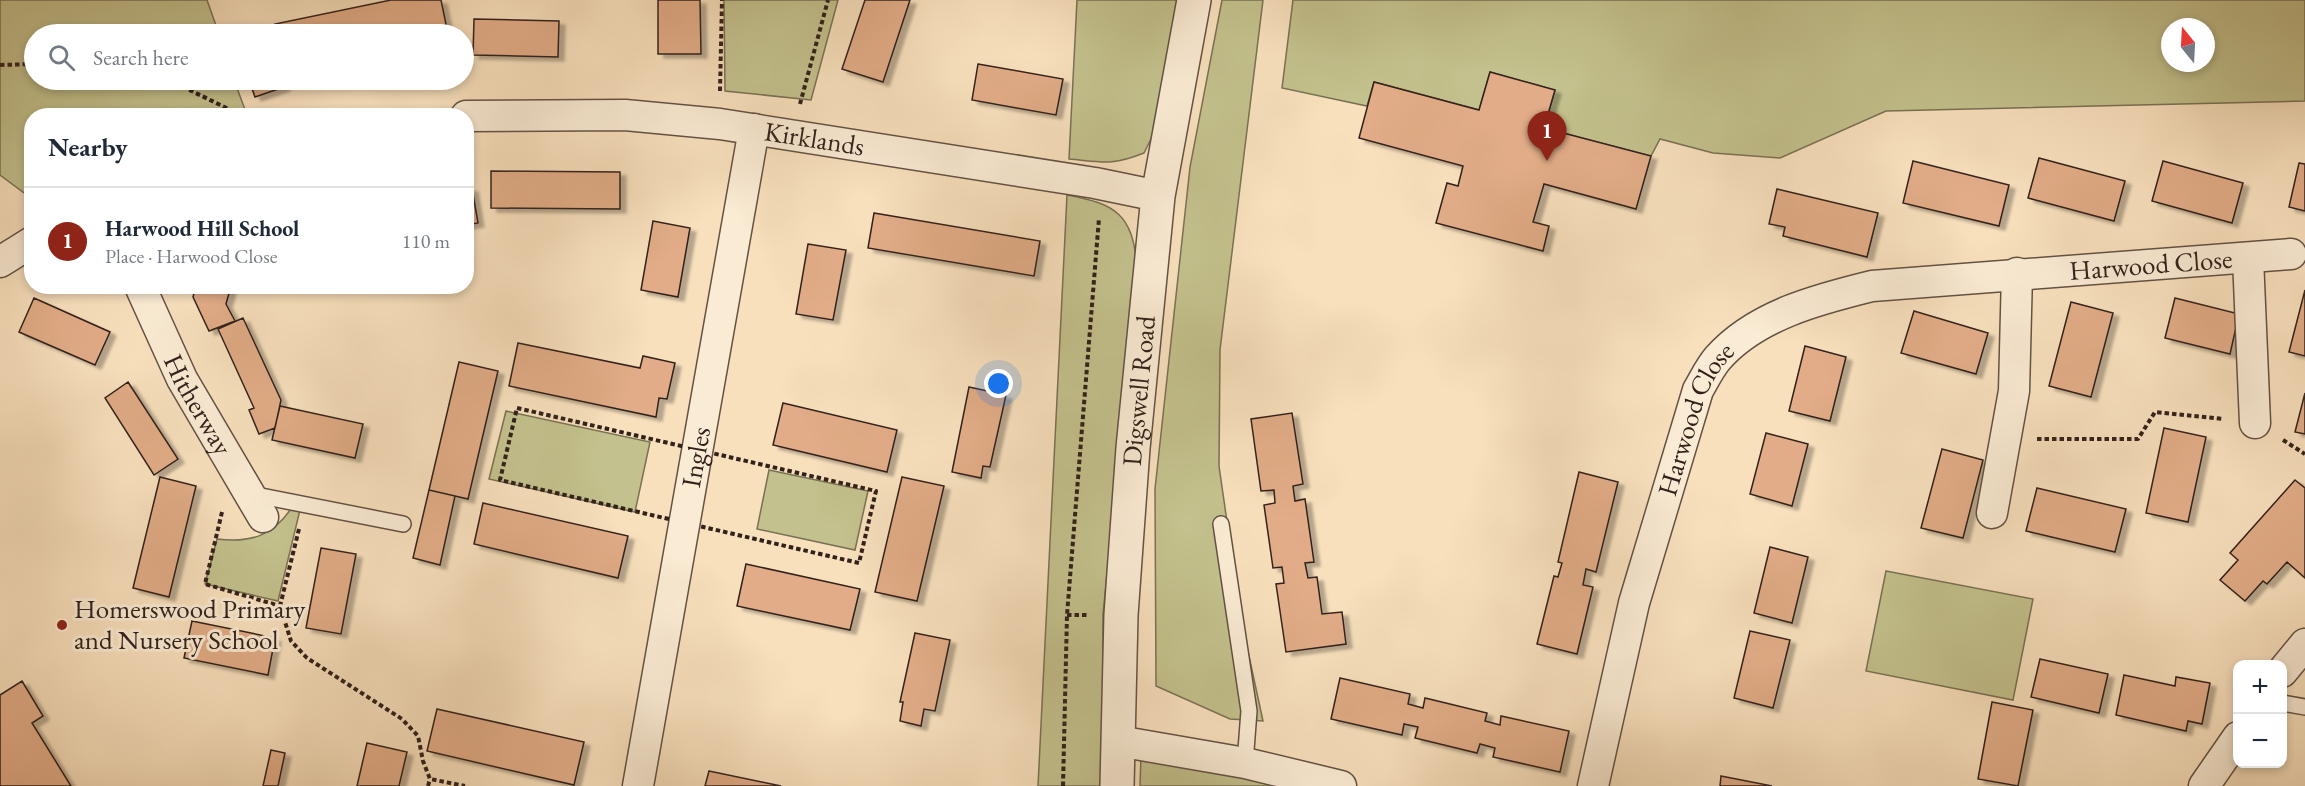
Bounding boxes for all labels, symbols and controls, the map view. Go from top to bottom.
north arrow [2161,18,2215,72]
search box [24,24,474,90]
icon: search [45,41,78,74]
text: Search here [93,43,188,72]
pin: 1 [1528,112,1566,161]
street label: Kirklands [762,113,867,163]
text: Nearby [48,130,128,164]
text: Harwood Hill School [105,214,299,243]
text: 1 [62,228,73,254]
text: 110 m [402,228,450,254]
street label: Harwood Close [2068,241,2234,288]
text: Place · Harwood Close [105,243,278,269]
street label: Digswell Road [1114,314,1163,467]
street label: Harwood Close [1649,334,1741,500]
street label: Hitherway [156,348,241,461]
your location [984,369,1013,398]
street label: Ingles [673,424,718,490]
place label: Homerswood Primary and Nursery School [74,591,305,657]
marker: Homerswood Primary and Nursery School [55,618,69,632]
map controls [2233,660,2287,768]
button: + [2233,660,2287,714]
button: − [2233,714,2287,768]

